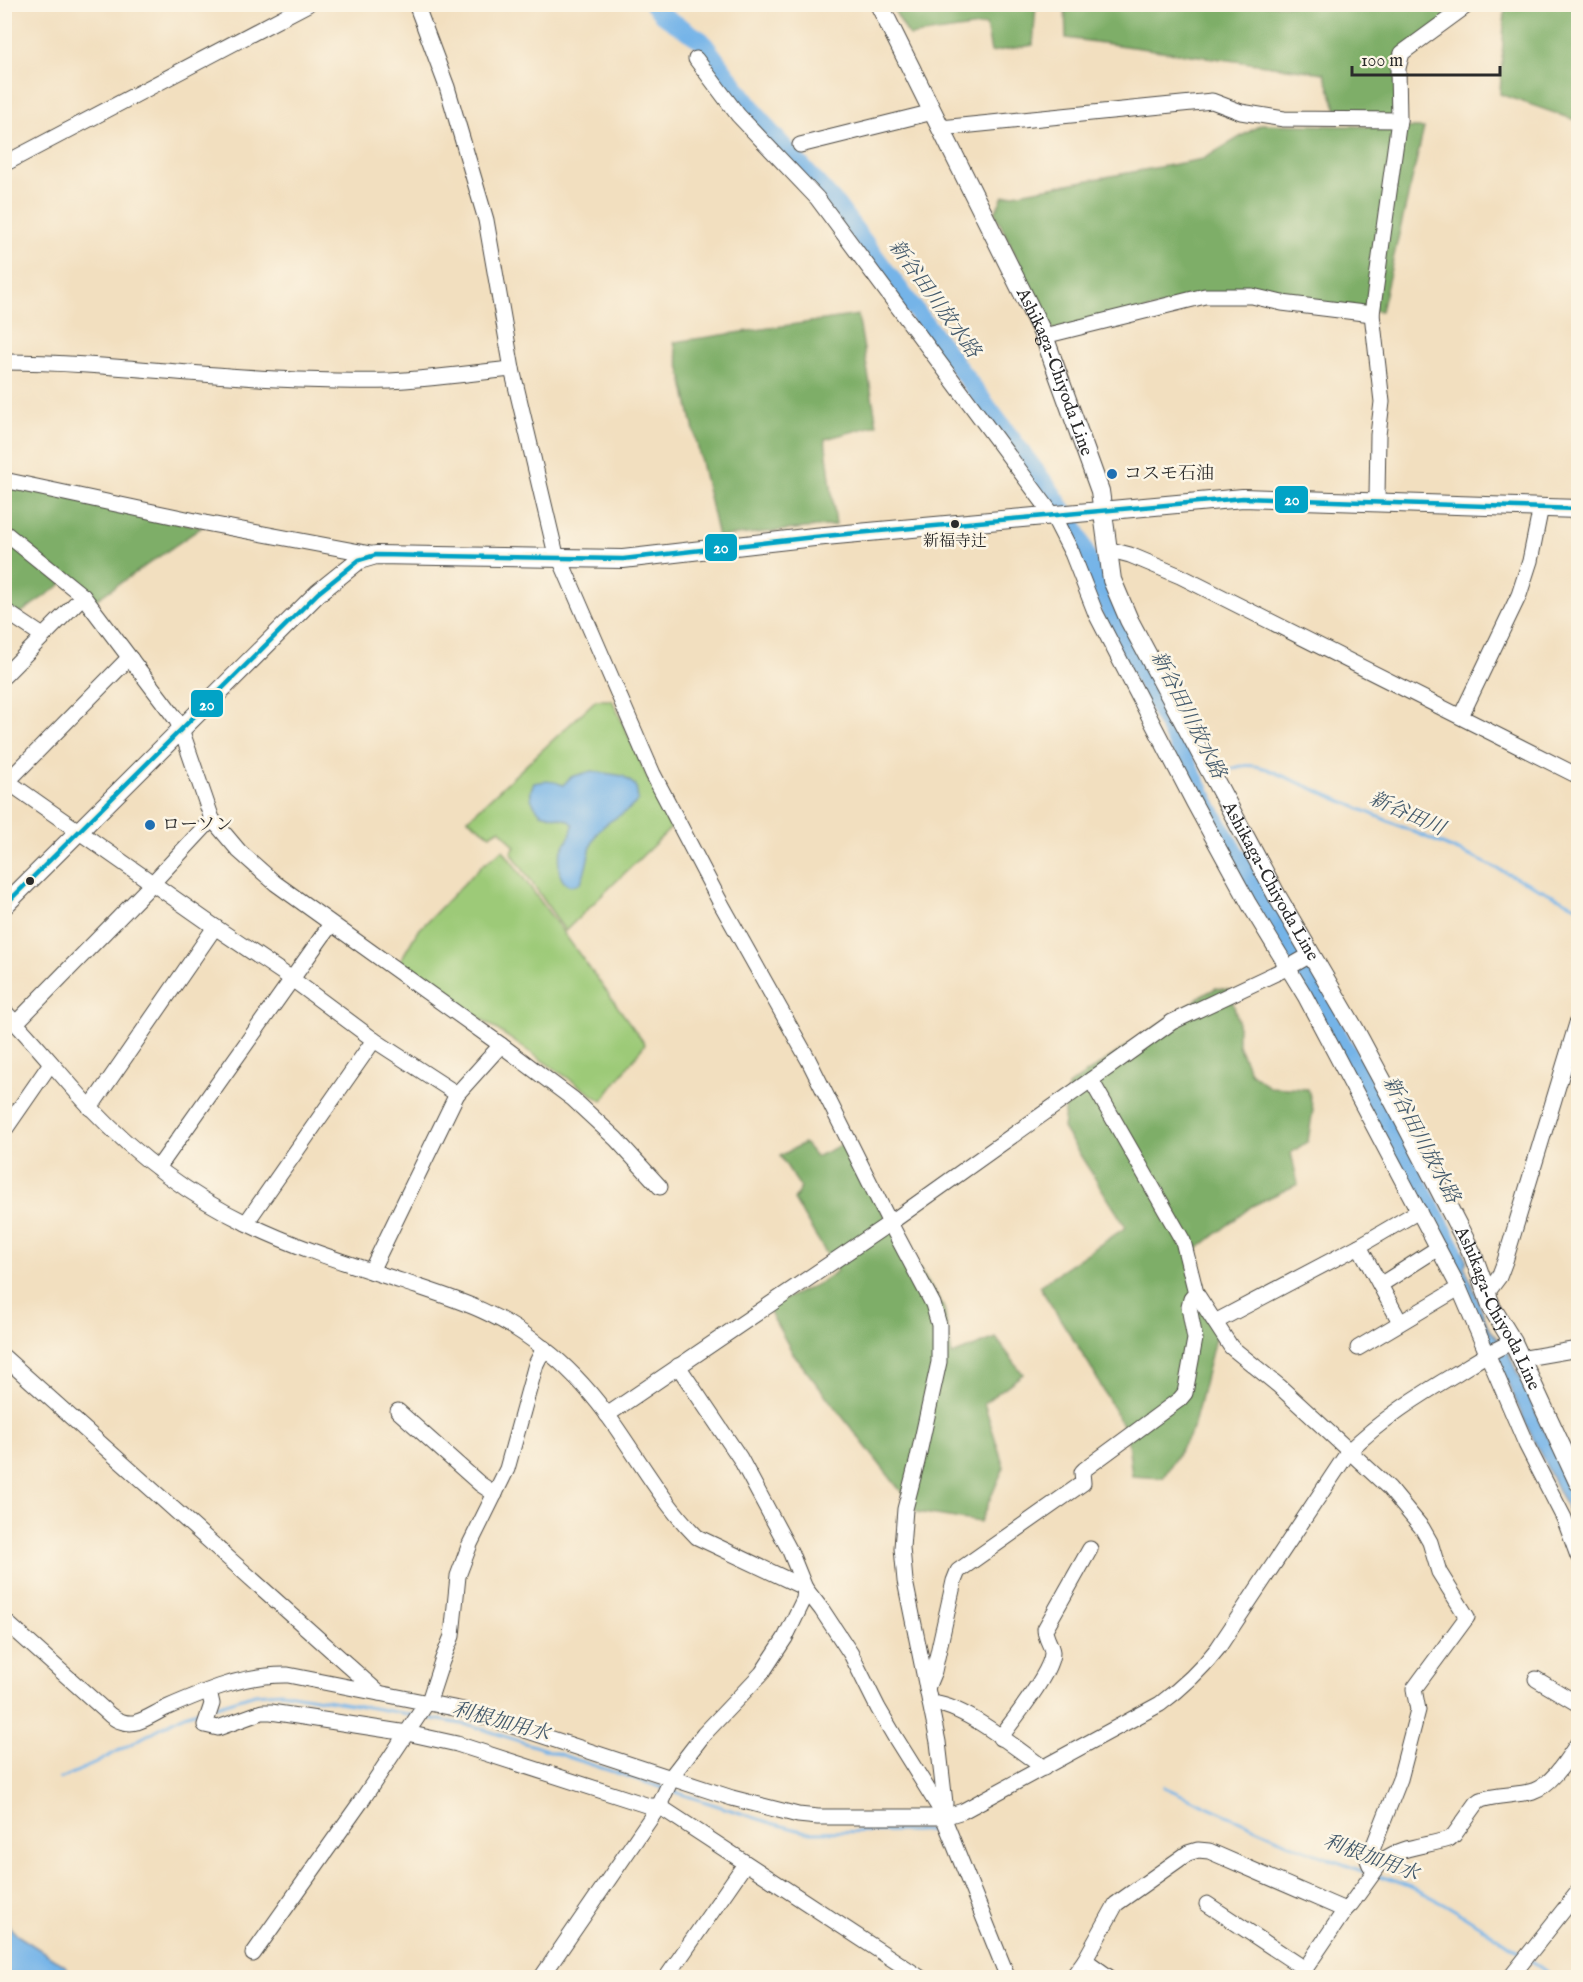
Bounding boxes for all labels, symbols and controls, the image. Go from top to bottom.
scale bar [1352,39,1500,77]
text: 100 m [1361,50,1403,73]
water label: 新谷田川放水路 [883,235,986,365]
street label: Ashikaga-Chiyoda Line [1010,283,1098,459]
place label: コスモ石油 [1124,463,1214,486]
marker: コスモ石油 [1105,467,1119,481]
line badge: 20 [1274,485,1309,514]
text: 20 [1284,491,1300,511]
marker: 新福寺辻 [949,518,961,530]
place label: 新福寺辻 [923,532,987,552]
line badge: 20 [704,533,738,562]
text: 20 [713,539,729,559]
water label: 新谷田川放水路 [1145,647,1232,785]
line badge: 20 [190,689,224,718]
text: 20 [199,696,215,716]
water label: 新谷田川 [1365,786,1450,843]
street label: Ashikaga-Chiyoda Line [1217,797,1324,965]
place label: ローソン [162,814,233,837]
marker: ローソン [143,818,157,832]
unlabelled marker [24,875,36,887]
water label: 新谷田川放水路 [1377,1072,1466,1209]
street label: Ashikaga-Chiyoda Line [1448,1222,1545,1394]
water label: 利根加用水 [449,1697,554,1748]
water label: 利根加用水 [1320,1829,1424,1888]

